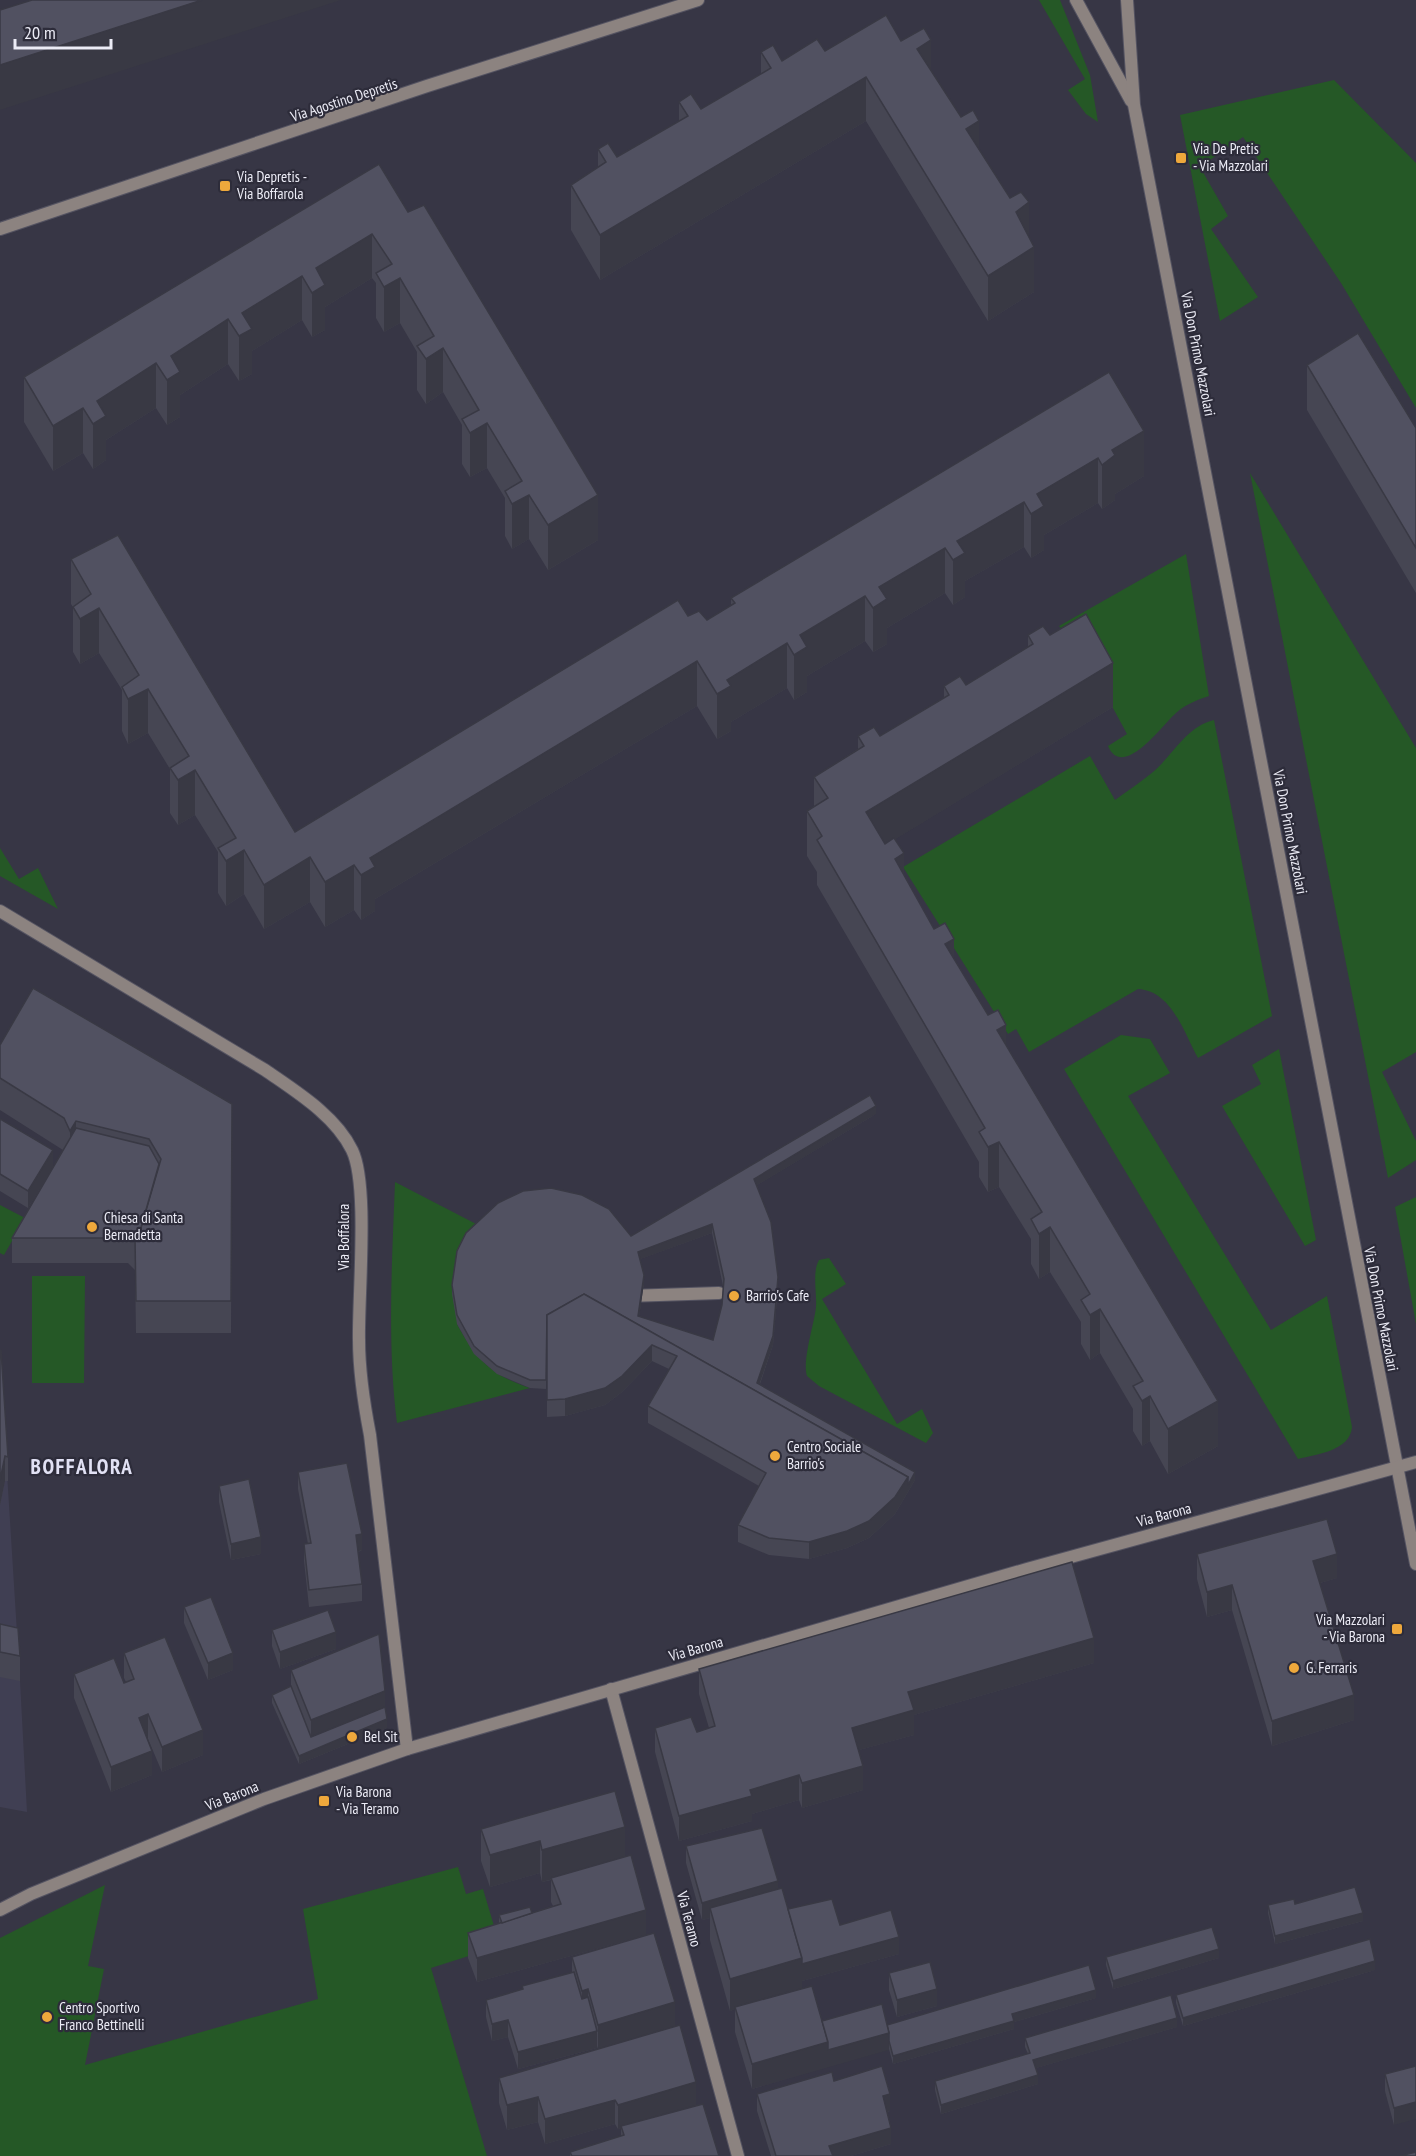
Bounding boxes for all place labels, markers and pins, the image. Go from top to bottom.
place label: Via De Pretis - Via Mazzolari [1192,139,1268,175]
marker: Via De Pretis - Via Mazzolari [1174,151,1188,165]
place label: Via Depretis - Via Boffarola [236,167,307,203]
marker: Via Depretis - Via Boffarola [218,179,232,193]
place label: Chiesa di Santa Bernadetta [104,1208,183,1244]
marker: Chiesa di Santa Bernadetta [85,1220,99,1234]
place label: Barrio's Cafe [746,1286,809,1305]
marker: Barrio's Cafe [727,1289,741,1303]
place label: Centro Sociale Barrio's [787,1437,861,1473]
marker: Centro Sociale Barrio's [768,1449,782,1463]
place label: Via Mazzolari - Via Barona [1315,1610,1385,1646]
marker: Via Mazzolari - Via Barona [1390,1622,1404,1636]
place label: G. Ferraris [1306,1658,1357,1677]
marker: G. Ferraris [1287,1661,1301,1675]
place label: Bel Sit [364,1727,398,1746]
marker: Bel Sit [345,1730,359,1744]
place label: Via Barona - Via Teramo [335,1782,399,1818]
marker: Via Barona - Via Teramo [317,1794,331,1808]
place label: Centro Sportivo Franco Bettinelli [59,1998,144,2034]
marker: Centro Sportivo Franco Bettinelli [40,2010,54,2024]

